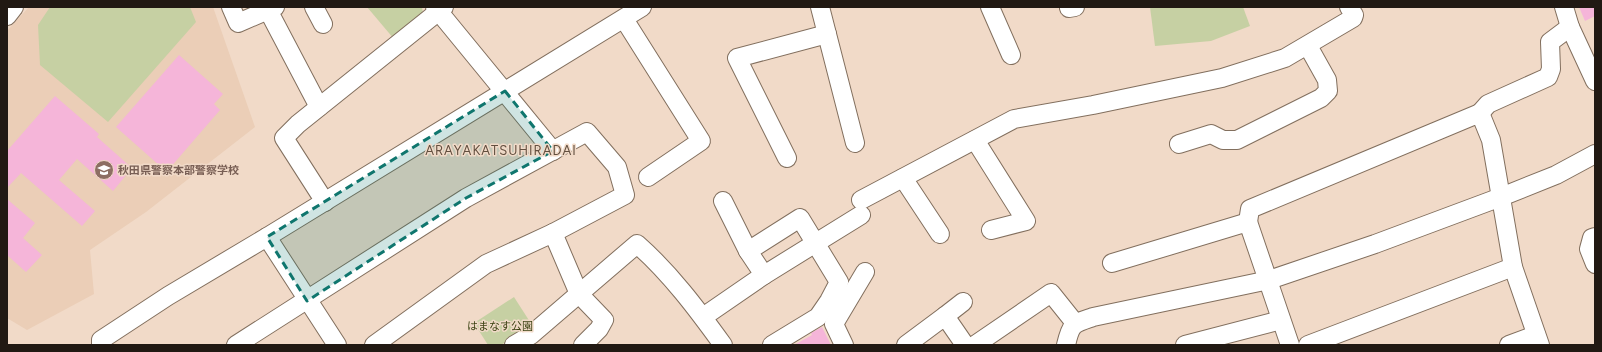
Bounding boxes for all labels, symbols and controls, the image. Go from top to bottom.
district label: ARAYAKATSUHIRADAI [425,143,577,158]
school or university icon: 秋田県警察本部警察学校 [93,159,115,181]
place label: 秋田県警察本部警察学校 [118,164,239,177]
park label: はまなす公園 [467,320,533,333]

